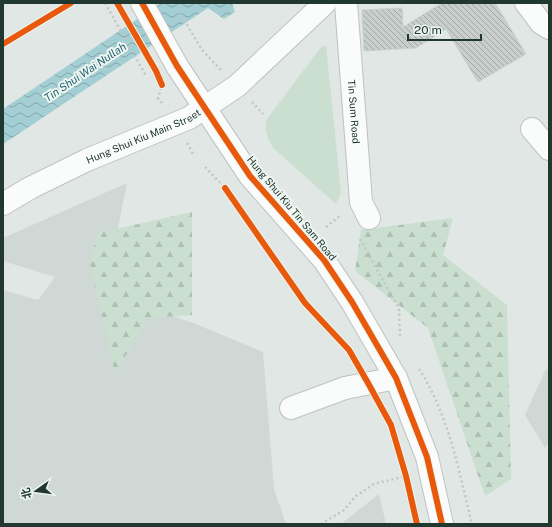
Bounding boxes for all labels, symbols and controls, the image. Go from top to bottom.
scale bar [408,16,481,42]
text: 20 m [414,23,442,37]
water label: Tin Shui Wai Nullah [42,40,128,104]
street label: Tin Sum Road [346,79,363,144]
street label: Hung Shui Kiu Main Street [84,106,203,166]
street label: Hung Shui Kiu Tin Sam Road [245,153,339,263]
north arrow [16,471,56,511]
text: 北 [19,487,33,500]

